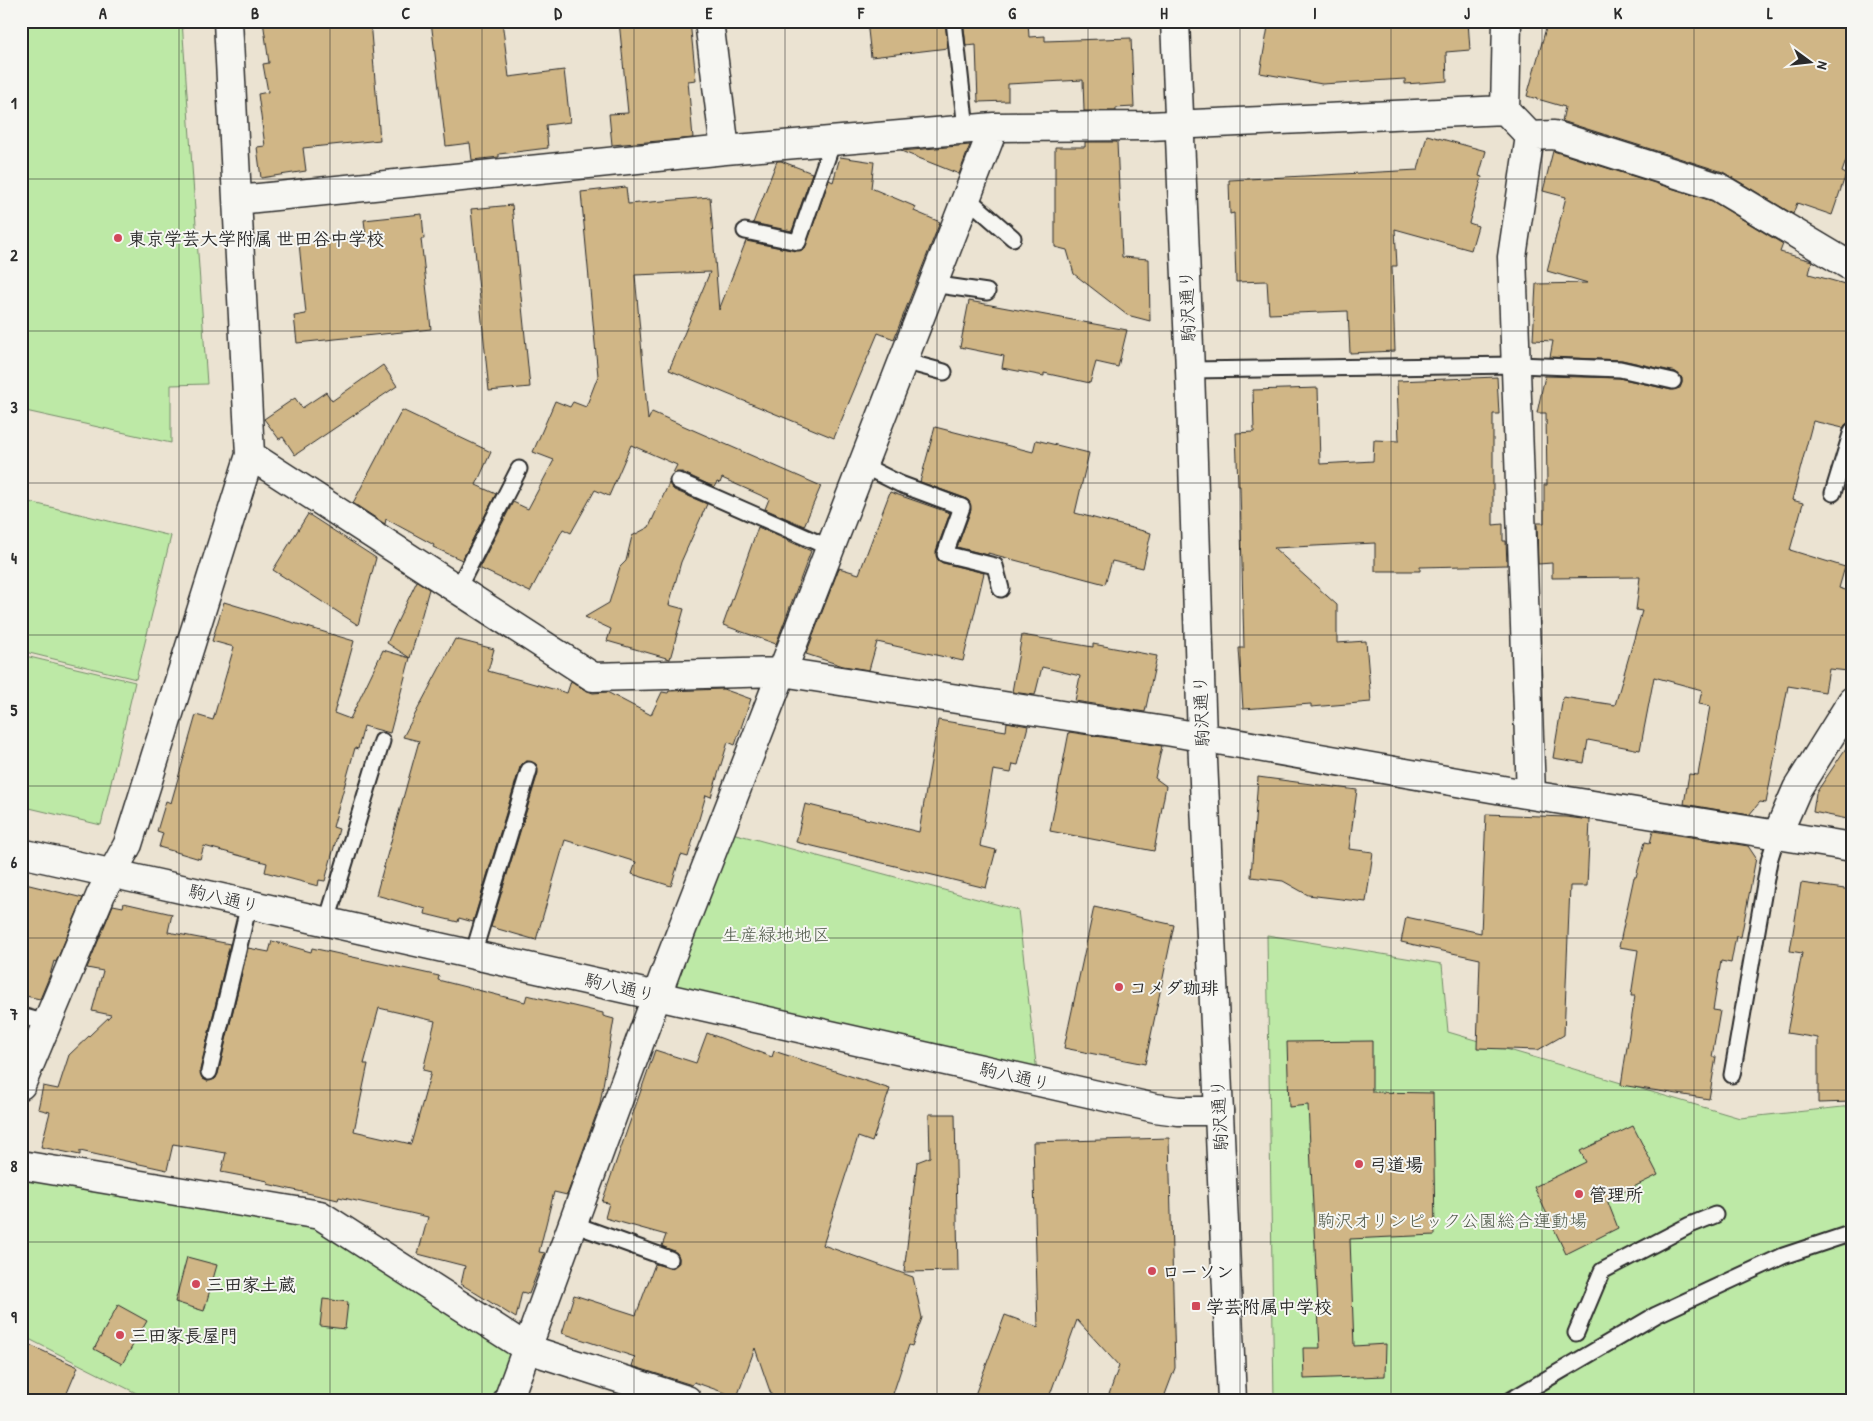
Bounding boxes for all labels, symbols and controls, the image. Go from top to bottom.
text: A [99,2,107,24]
text: B [251,2,259,24]
text: C [402,2,411,24]
text: D [554,2,562,24]
text: E [705,2,713,24]
text: F [857,2,865,24]
text: G [1008,2,1016,24]
text: H [1160,2,1168,24]
text: I [1313,2,1317,24]
text: J [1464,2,1470,24]
text: K [1614,2,1623,24]
text: L [1767,2,1773,24]
north arrow [1786,38,1836,88]
text: N [1813,59,1833,72]
text: 1 [11,92,17,114]
place label: 東京学芸大学附属 世田谷中学校 [128,226,384,251]
marker: 東京学芸大学附属 世田谷中学校 [112,232,124,244]
text: 2 [10,244,18,266]
street label: 駒沢通り [1173,270,1201,342]
text: 3 [10,396,18,418]
text: 4 [11,547,17,569]
street label: 駒沢通り [1187,675,1215,747]
text: 5 [11,699,18,721]
text: 6 [11,851,18,873]
street label: 駒八通り [186,878,262,918]
park label: 生産緑地地区 [722,922,830,947]
street label: 駒八通り [582,967,658,1007]
place label: コメダ珈琲 [1129,975,1219,1000]
marker: コメダ珈琲 [1113,981,1125,993]
text: 7 [9,1003,18,1025]
street label: 駒八通り [977,1056,1053,1096]
street label: 駒沢通り [1205,1078,1233,1152]
place label: 弓道場 [1369,1152,1423,1177]
text: 8 [11,1155,18,1177]
marker: 弓道場 [1353,1158,1365,1170]
place label: 管理所 [1589,1182,1643,1207]
marker: 管理所 [1573,1188,1585,1200]
park label: 駒沢オリンピック公園総合運動場 [1317,1208,1587,1233]
place label: ローソン [1162,1259,1234,1284]
marker: ローソン [1146,1265,1158,1277]
place label: 三田家土蔵 [206,1272,296,1297]
marker: 三田家土蔵 [190,1278,202,1290]
place label: 学芸附属中学校 [1206,1294,1332,1319]
marker: 学芸附属中学校 [1190,1300,1202,1312]
text: 9 [11,1306,17,1328]
place label: 三田家長屋門 [130,1323,238,1348]
marker: 三田家長屋門 [114,1329,126,1341]

